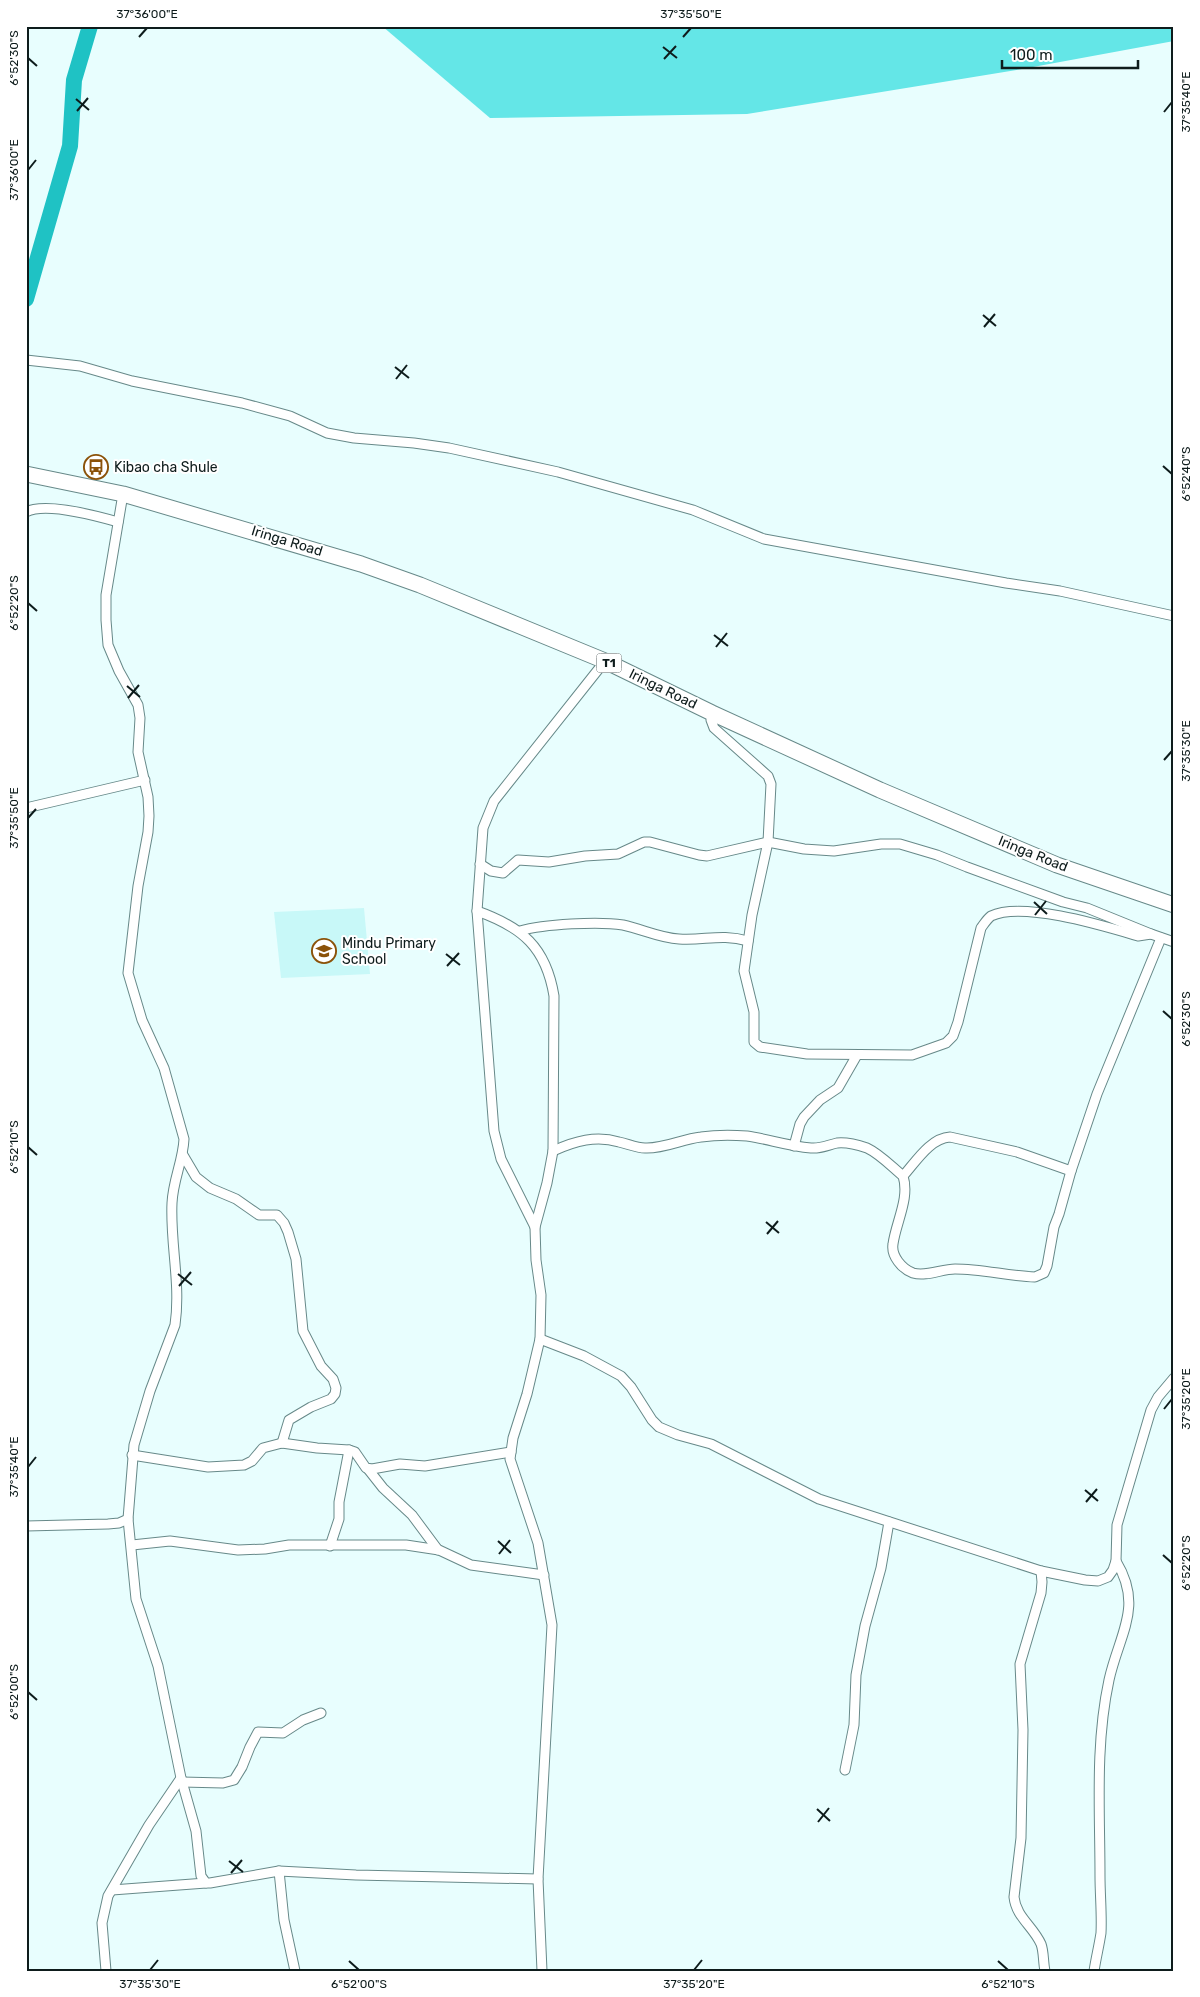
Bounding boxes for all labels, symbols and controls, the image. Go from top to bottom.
text: 37°36'00"E [116,7,178,21]
text: 37°35'50"E [660,7,722,21]
text: 6°52'30"S [7,30,21,86]
scale bar [1002,38,1139,70]
text: 100 m [1010,46,1052,64]
text: 37°35'40"E [1179,71,1193,133]
text: 37°36'00"E [7,139,21,201]
text: 6°52'40"S [1179,446,1193,502]
bus stop icon: Kibao cha Shule [83,454,109,480]
place label: Kibao cha Shule [114,459,218,476]
street label: Iringa Road [249,522,325,560]
text: 6°52'20"S [7,575,21,631]
road number: T1 [596,654,622,672]
street label: Iringa Road [626,665,700,713]
text: 37°35'30"E [1179,720,1193,782]
text: 37°35'50"E [7,787,21,849]
street label: Iringa Road [996,832,1070,876]
place label: Mindu Primary School [342,935,436,968]
school or university icon: Mindu Primary School [311,938,337,964]
text: 6°52'30"S [1179,991,1193,1047]
text: 6°52'10"S [7,1120,21,1174]
text: 37°35'20"E [1179,1368,1193,1430]
text: 37°35'40"E [7,1436,21,1498]
text: 6°52'20"S [1179,1535,1193,1591]
text: 6°52'00"S [7,1664,21,1720]
text: 37°35'30"E [119,1977,181,1991]
text: 6°52'00"S [331,1977,387,1991]
text: 37°35'20"E [663,1977,725,1991]
text: 6°52'10"S [981,1977,1035,1991]

